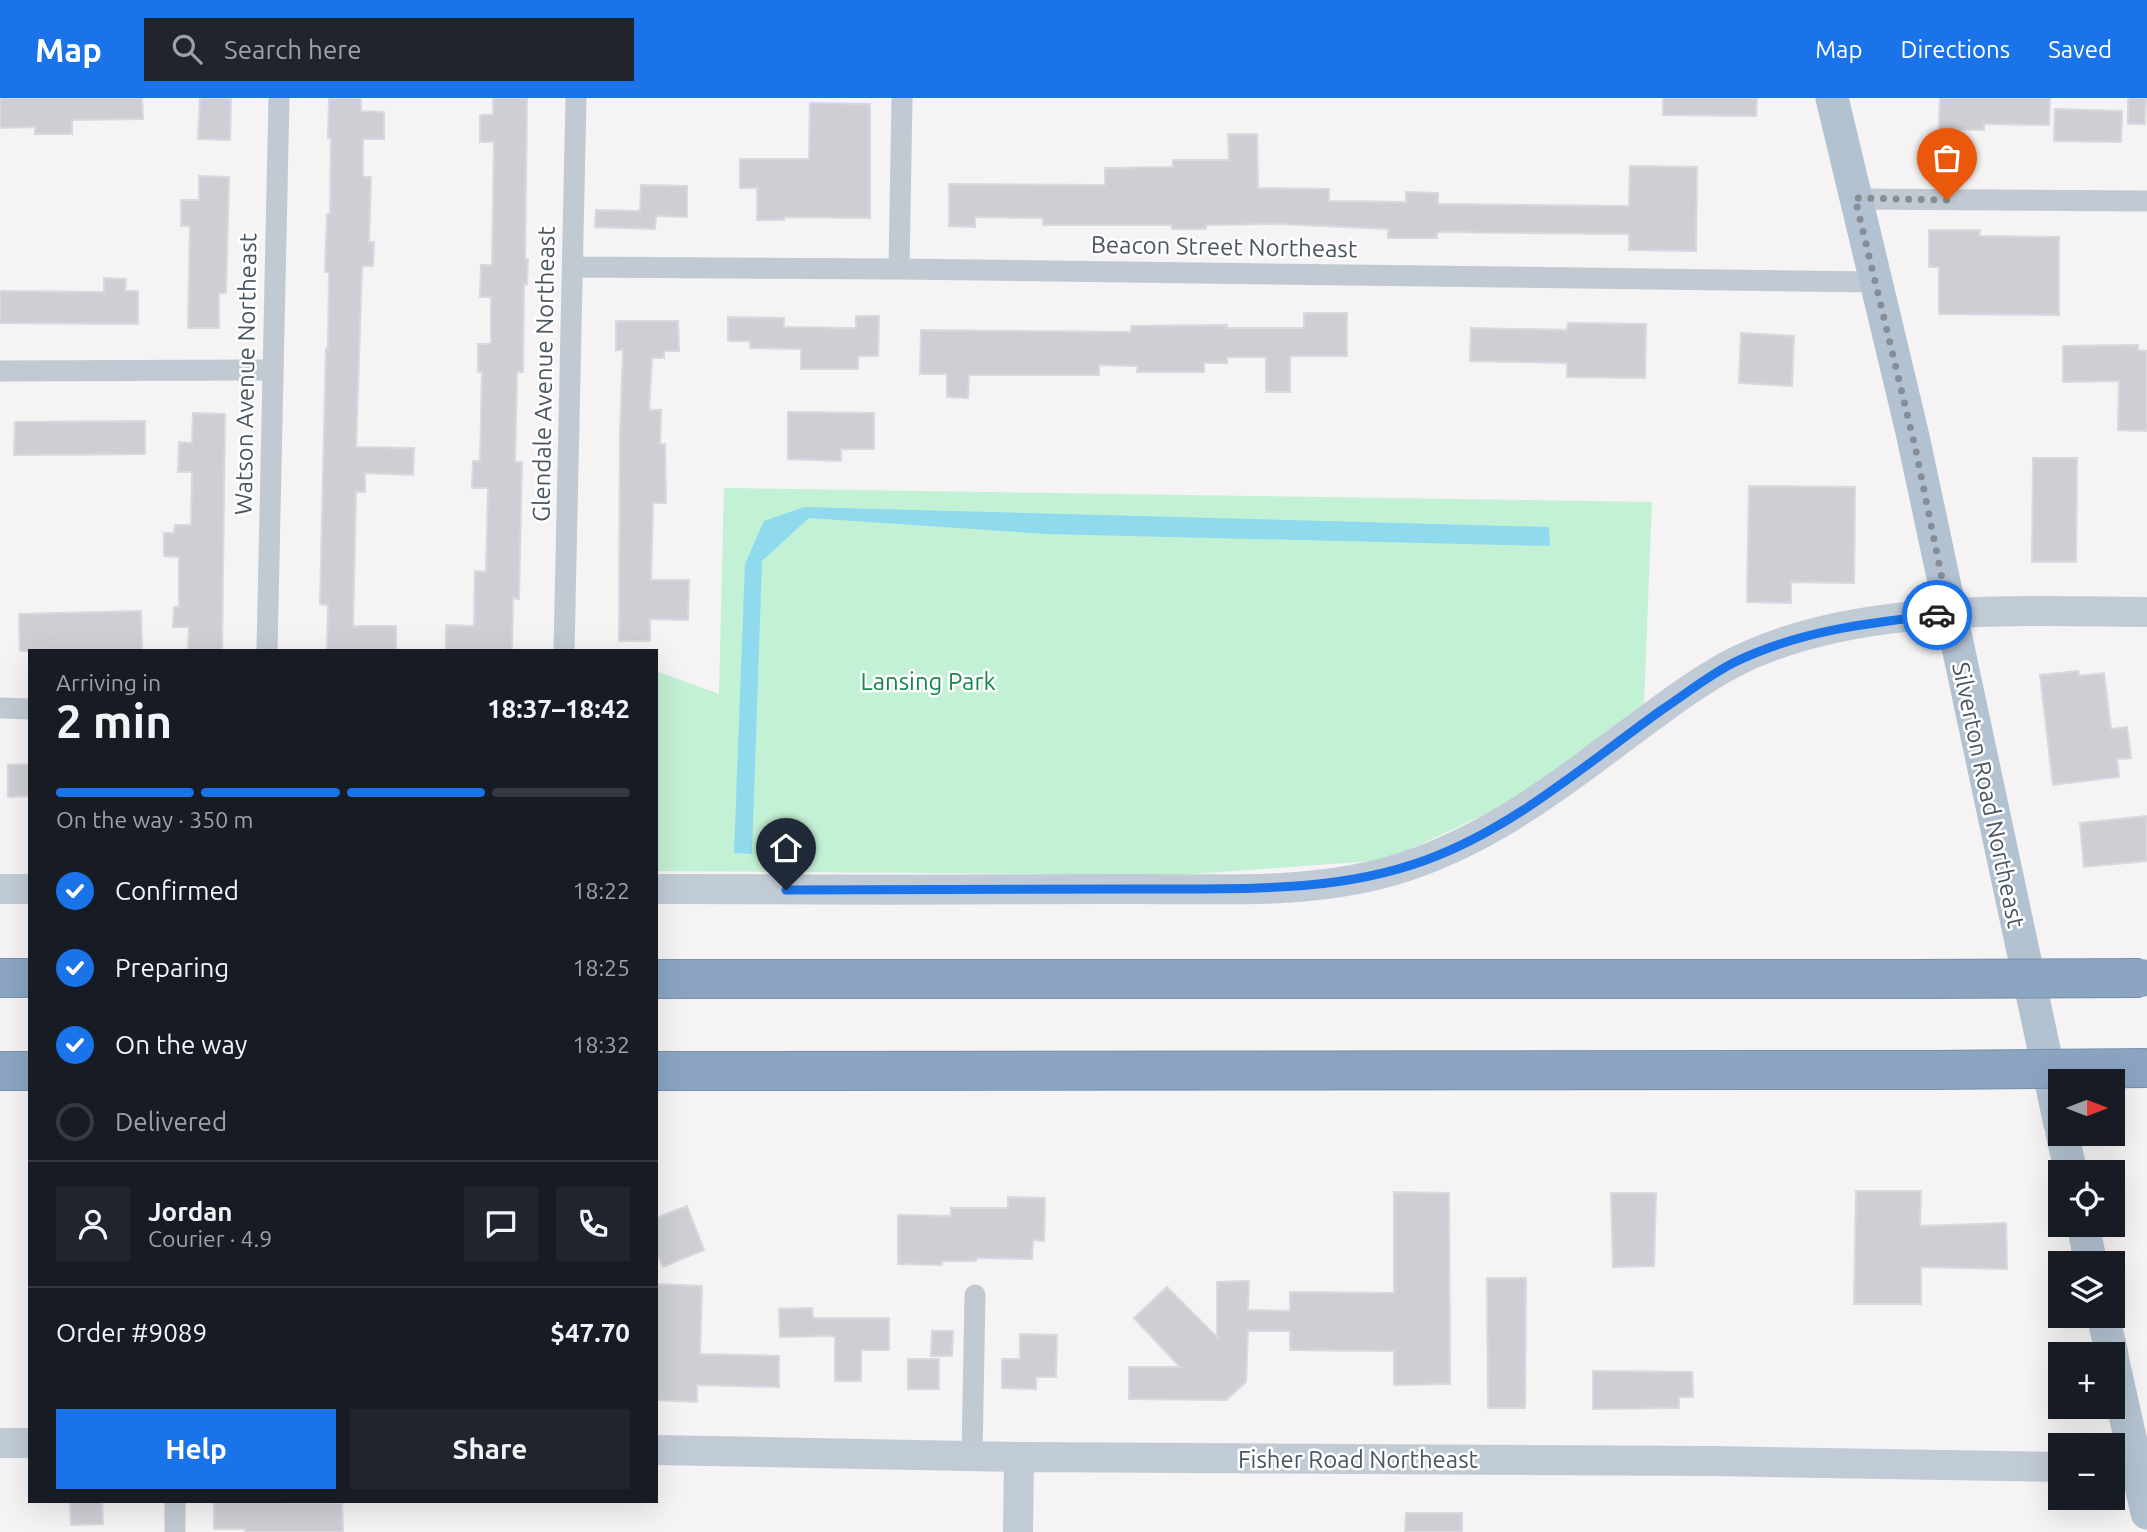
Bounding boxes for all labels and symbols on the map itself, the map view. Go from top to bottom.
pin [1917,128,1977,200]
street label: Glendale Avenue Northeast [527,225,560,522]
street label: Beacon Street Northeast [1091,231,1358,262]
street label: Watson Avenue Northeast [230,232,261,515]
courier [1902,580,1972,650]
street label: Silverton Road Northeast [1947,660,2030,931]
park label: Lansing Park [860,668,996,695]
pin [756,818,816,890]
north arrow [2048,1069,2124,1146]
street label: Fisher Road Northeast [1238,1446,1479,1473]

